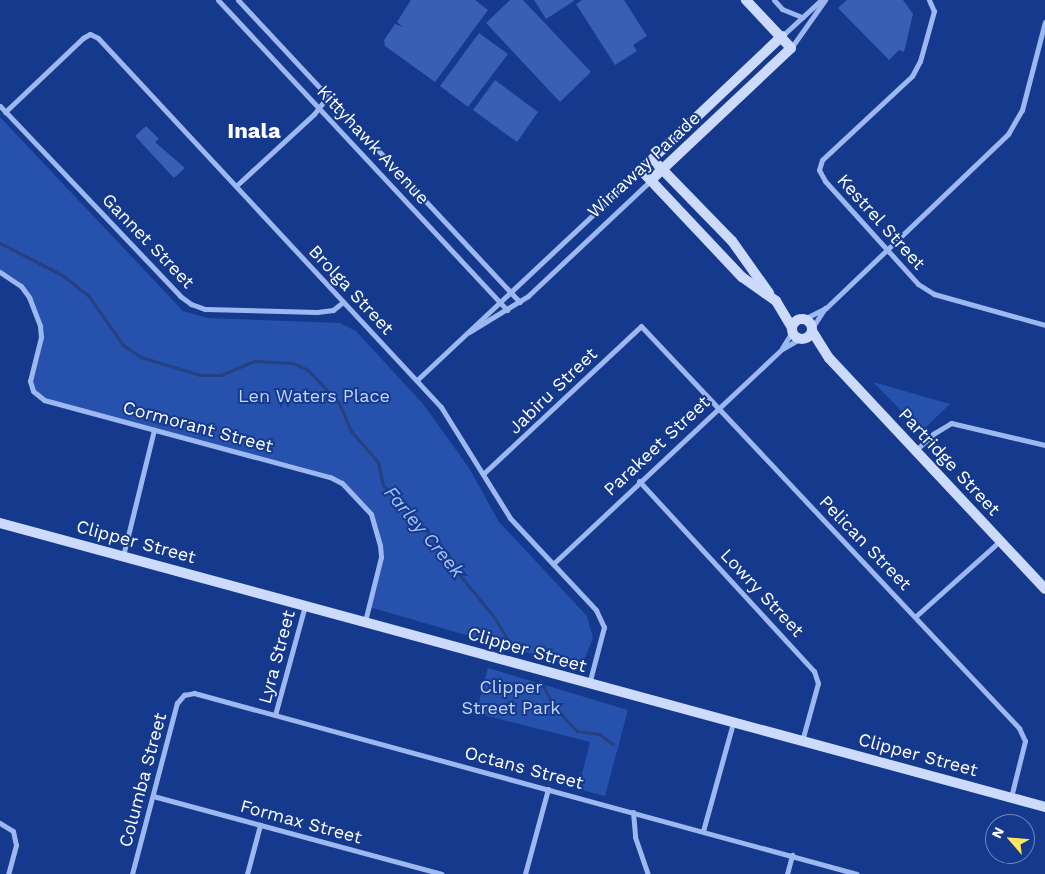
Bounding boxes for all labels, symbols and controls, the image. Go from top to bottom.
street label: Kittyhawk Avenue [312,81,434,209]
street label: Wirraway Parade [583,107,705,223]
district label: Inala [227,118,281,144]
street label: Kestrel Street [832,170,930,274]
street label: Gannet Street [97,189,199,293]
street label: Brolga Street [304,241,398,339]
street label: Jabiru Street [504,343,602,439]
park label: Len Waters Place [238,385,390,407]
street label: Parakeet Street [600,391,714,501]
street label: Cormorant Street [121,397,275,457]
street label: Partridge Street [894,404,1004,520]
water label: Farley Creek [379,481,469,583]
street label: Pelican Street [814,491,916,595]
street label: Clipper Street [74,516,198,568]
street label: Lowry Street [716,544,808,642]
street label: Lyra Street [254,608,300,706]
street label: Clipper Street [465,623,589,677]
park label: Clipper Street Park [461,677,561,720]
street label: Columba Street [115,710,171,850]
street label: Clipper Street [856,729,980,781]
street label: Octans Street [462,742,586,794]
street label: Formax Street [238,795,364,849]
north arrow [985,814,1035,864]
text: N [988,824,1007,841]

